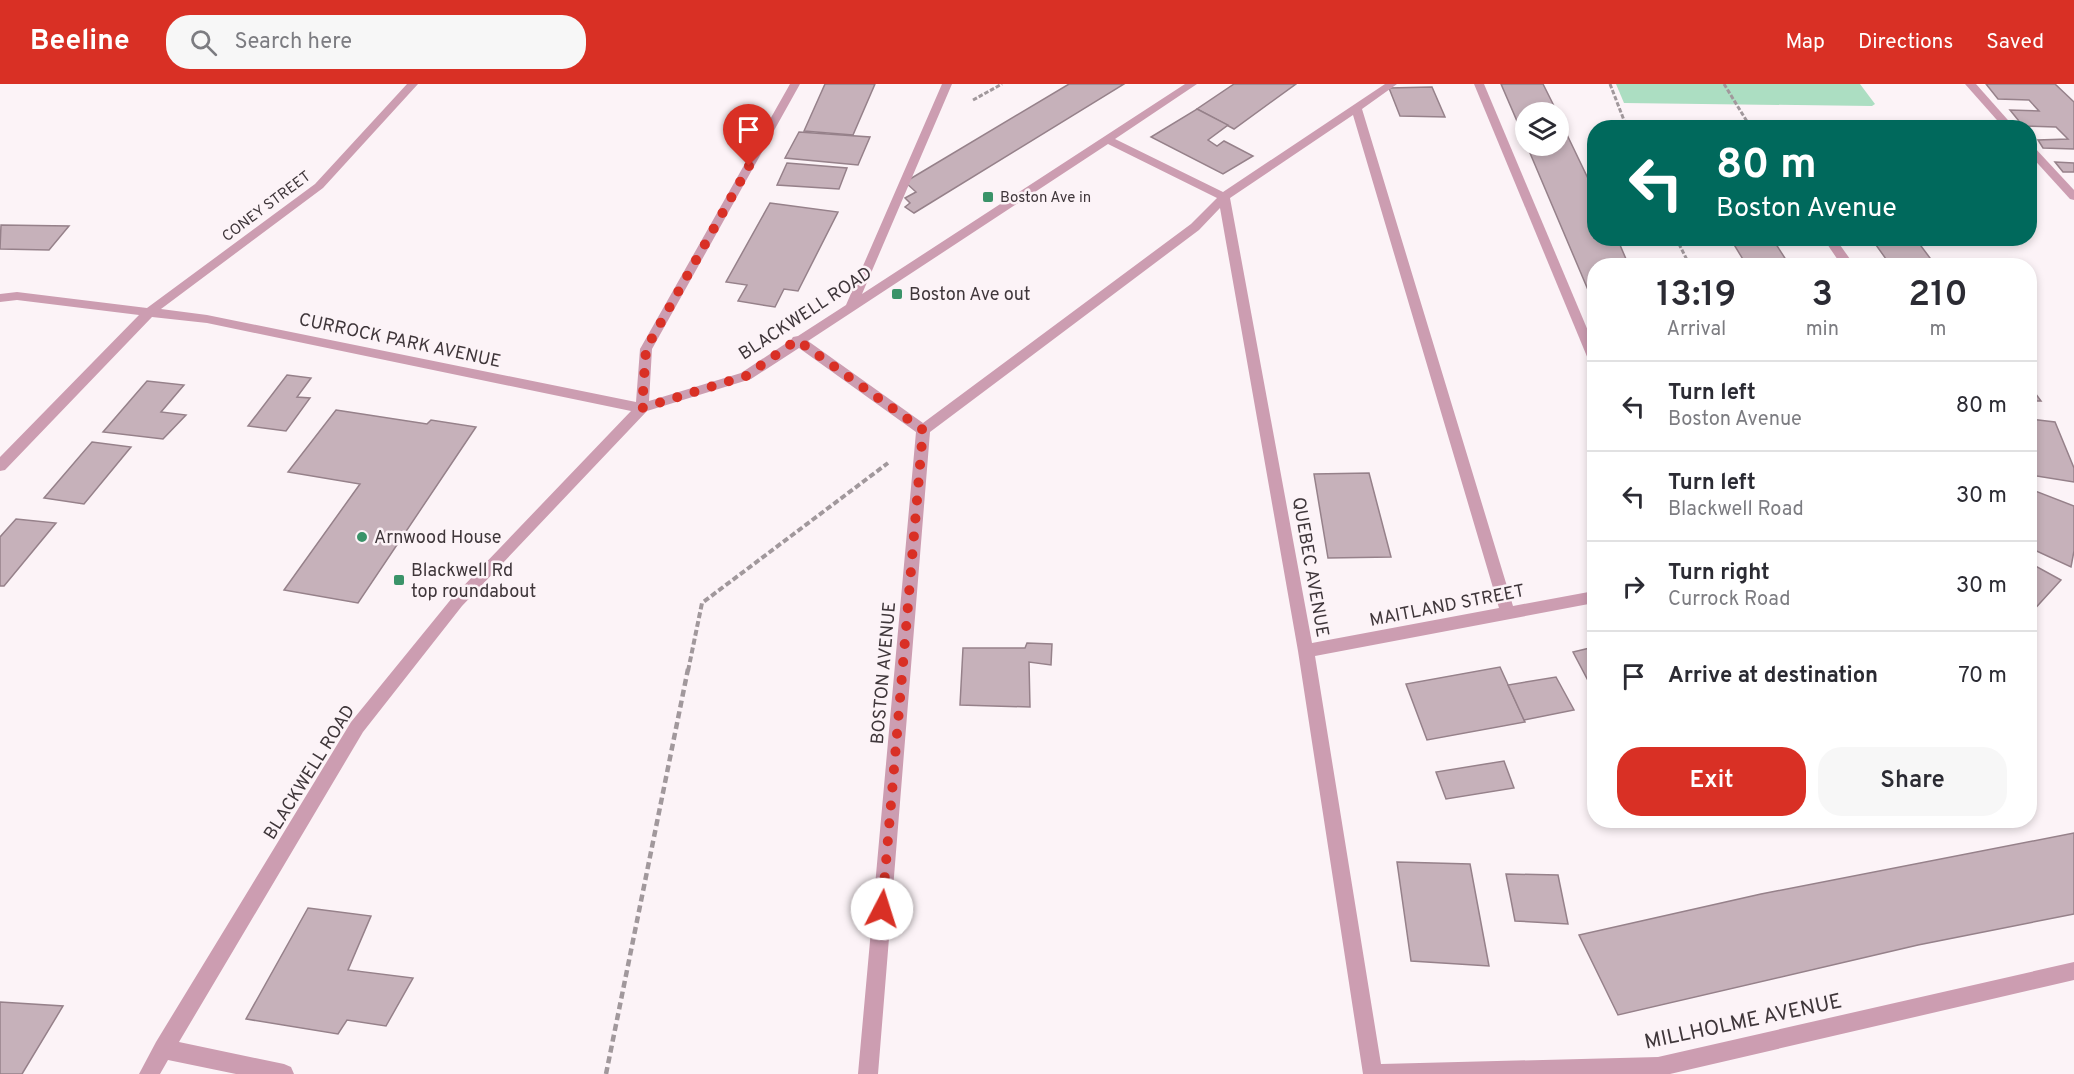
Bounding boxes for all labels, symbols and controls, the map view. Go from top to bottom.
search box [166,15,586,69]
text: Beeline [30,24,130,60]
icon: search [187,26,220,59]
text: Search here [235,29,352,56]
text: Map [1785,29,1825,56]
text: Directions [1858,29,1953,56]
text: Saved [1986,29,2044,56]
map controls [1515,102,1569,156]
button: layers [1515,102,1569,156]
pin [723,104,774,166]
icon: arrive [732,113,765,146]
text: 80 m [1716,140,1817,193]
icon: left [1617,144,1695,222]
street label: CONEY STREET [219,168,315,247]
place label: Boston Ave in [1000,189,1091,208]
marker: Boston Ave in [981,190,995,204]
text: Boston Avenue [1716,192,1897,226]
street label: BLACKWELL ROAD [735,262,877,366]
text: 13:19 [1656,273,1736,319]
text: 3 [1811,273,1833,319]
text: 210 [1908,273,1968,319]
place label: Boston Ave out [909,284,1031,307]
marker: Boston Ave out [890,287,904,301]
street label: CURROCK PARK AVENUE [297,309,503,374]
text: Arrival [1667,317,1726,343]
text: min [1806,317,1839,343]
text: m [1929,317,1946,343]
text: Turn left [1668,380,1756,407]
icon: left [1617,390,1650,423]
text: 80 m [1956,393,2007,420]
text: Boston Avenue [1668,407,1802,433]
text: Turn left [1668,470,1756,497]
icon: left [1617,480,1650,513]
text: 30 m [1956,483,2007,510]
street label: QUEBEC AVENUE [1286,495,1333,639]
text: Blackwell Road [1668,497,1804,523]
place label: Arnwood House [374,527,502,550]
marker: Arnwood House [355,530,369,544]
place label: Blackwell Rd top roundabout [411,560,536,604]
text: Turn right [1668,560,1770,587]
icon: right [1617,570,1650,603]
marker: Blackwell Rd top roundabout [392,573,406,587]
text: 30 m [1956,573,2007,600]
street label: MAITLAND STREET [1368,580,1527,633]
text: Currock Road [1668,587,1790,613]
street label: BOSTON AVENUE [867,601,902,745]
icon: arrive [1617,660,1650,693]
text: Arrive at destination [1668,663,1878,690]
text: 70 m [1958,663,2007,690]
street label: BLACKWELL ROAD [260,701,361,845]
button: Exit [1617,747,1806,816]
button: Share [1818,747,2007,816]
position arrow [850,877,914,941]
street label: MILLHOLME AVENUE [1642,988,1845,1057]

